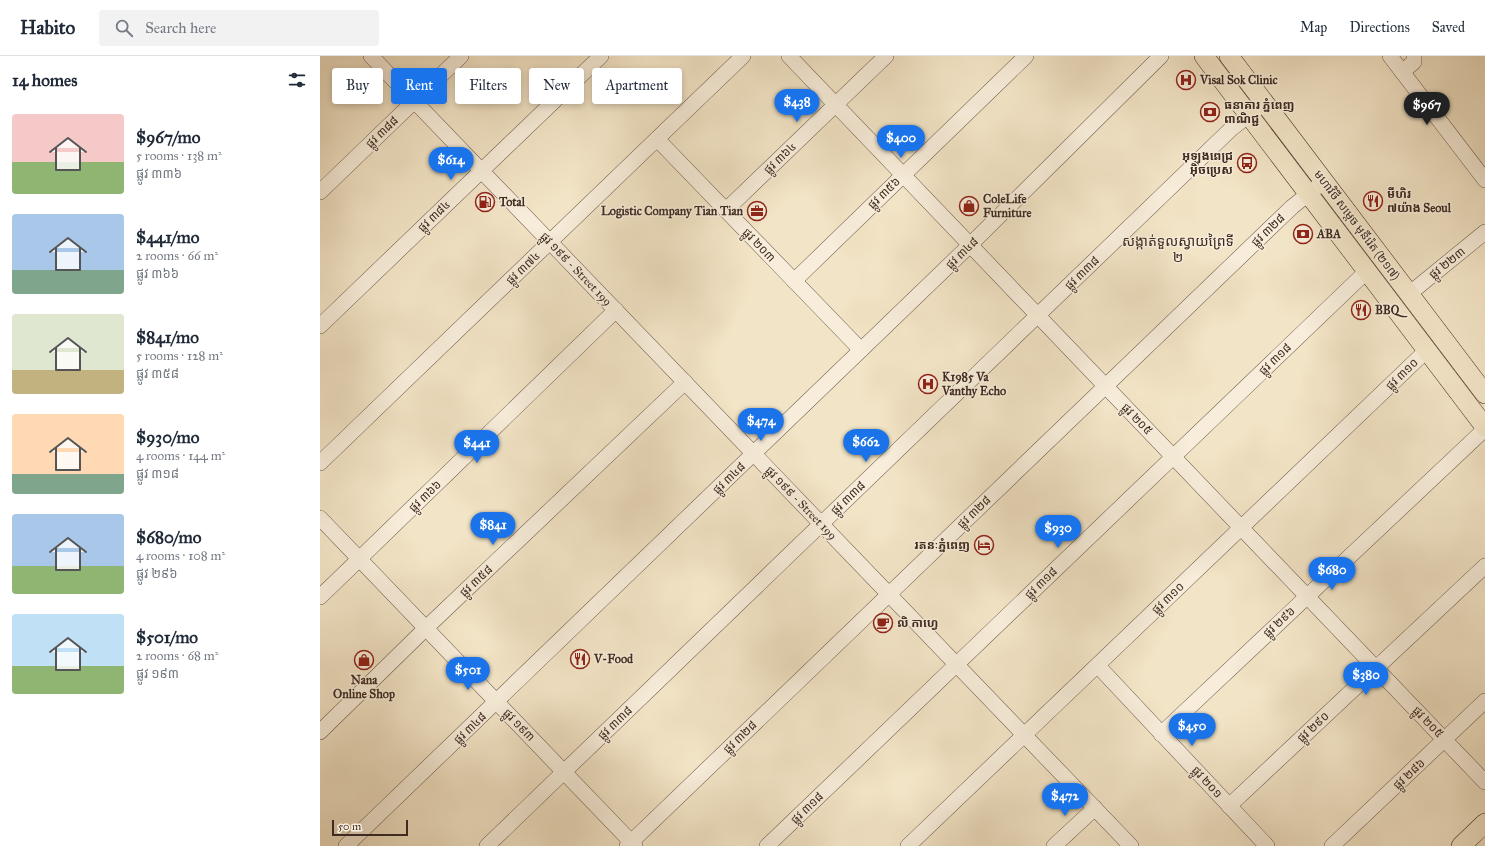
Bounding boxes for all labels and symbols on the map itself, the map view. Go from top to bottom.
hospital icon: Visal Sok Clinic [1175,69,1197,91]
place label: Visal Sok Clinic [1199,73,1278,87]
pin: $438 [773,89,821,123]
pin: $967 [1403,92,1451,126]
place label: ធនាគារ ភ្នំពេញ ពាណិជ្ជ [1224,98,1294,127]
bank icon: ធនាគារ ភ្នំពេញ ពាណិជ្ជ [1199,101,1221,123]
street label: ផ្លូវ ៣៨៨ [363,113,404,153]
pin: $400 [877,125,925,159]
street label: ផ្លូវ ៣៦៤ [761,139,802,179]
pin: $614 [427,147,475,181]
place label: អុឡុងពេជ្រ អ៊ិចប្រេស [1182,149,1233,177]
bus stop icon: អុឡុងពេជ្រ អ៊ិចប្រេស [1236,152,1258,174]
street label: មហាវិថី សម្តេច មុនីរ៉េត (២១៧) [1311,167,1403,283]
street label: ផ្លូវ ៣៥៦ [865,174,906,214]
place label: មីហិរ ៧យ៉ាង Seoul [1387,186,1452,215]
restaurant icon: មីហិរ ៧យ៉ាង Seoul [1362,190,1384,212]
fuel station icon: Total [474,191,496,213]
place label: ColeLife Furniture [983,192,1031,220]
place label: Total [498,195,526,209]
shop icon: ColeLife Furniture [958,195,980,217]
street label: ផ្លូវ ៣៨៤ [415,197,456,237]
office icon: Logistic Company Tian Tian [746,200,768,222]
place label: Logistic Company Tian Tian [601,204,744,219]
street label: ផ្លូវ ៣២៨ [1248,211,1290,252]
bank icon: ABA [1292,223,1314,245]
street label: ផ្លូវ ២០៣ [737,225,778,267]
place label: ABA [1316,227,1342,241]
street label: ផ្លូវ ១៩៩ - Street 199 [535,229,615,311]
district label: សង្កាត់ទួលស្វាយព្រៃទី ២ [1122,233,1234,266]
street label: ផ្លូវ ៣៤៨ [943,234,984,274]
street label: ផ្លូវ ២២៣ [1426,244,1470,285]
street label: ផ្លូវ ៣៧៤ [503,249,545,290]
street label: ផ្លូវ ៣៣៨ [1062,253,1105,295]
restaurant icon: BBQ [1350,299,1372,321]
place label: BBQ [1375,303,1408,318]
street label: ផ្លូវ ៣១៨ [1256,340,1297,380]
street label: ផ្លូវ ៣១០ [1383,355,1424,395]
place label: K1985 Va Vanthy Echo [941,370,1006,399]
hospital icon: K1985 Va Vanthy Echo [917,373,939,395]
street label: ផ្លូវ ២០៥ [1116,400,1155,440]
pin: $474 [737,408,785,442]
pin: $662 [842,429,890,463]
pin: $441 [453,430,501,464]
street label: ផ្លូវ ៣៤៨ [710,459,751,499]
street label: ផ្លូវ ១៩៩ - Street 199 [760,463,840,545]
street label: ផ្លូវ ៣៦៦ [406,477,447,517]
street label: ផ្លូវ ៣៣៨ [828,478,871,520]
street label: ផ្លូវ ៣២៨ [954,493,996,534]
pin: $841 [469,512,517,546]
pin: $930 [1034,515,1082,549]
hotel icon: រតនៈភ្នំពេញ [973,534,995,556]
place label: រតនៈភ្នំពេញ [914,538,970,553]
pin: $680 [1308,557,1356,591]
street label: ផ្លូវ ៣៥៨ [457,562,498,602]
street label: ផ្លូវ ៣១៨ [1022,564,1063,604]
street label: ផ្លូវ ៣១០ [1149,579,1190,619]
street label: ផ្លូវ ២៩៦ [1260,604,1300,643]
cafe icon: លិ កាហ្វេ [872,612,894,634]
place label: លិ កាហ្វេ [897,616,938,630]
restaurant icon: V-Food [569,648,591,670]
shop icon: Nana Online Shop [353,649,375,671]
place label: V-Food [593,652,634,666]
pin: $501 [444,657,492,691]
pin: $380 [1342,662,1390,696]
place label: Nana Online Shop [333,673,395,702]
street label: ផ្លូវ ៣៣៨ [595,703,638,745]
street label: ផ្លូវ ២០៥ [1407,703,1446,743]
street label: ផ្លូវ ១៩៣ [498,706,538,747]
street label: ផ្លូវ ៣៤៨ [451,709,492,749]
street label: ផ្លូវ ២៩០ [1294,709,1334,748]
pin: $450 [1168,713,1216,747]
street label: ផ្លូវ ៣២៨ [720,718,762,759]
street label: ផ្លូវ ២៨៦ [1390,756,1430,795]
street label: ផ្លូវ ២០១ [1186,763,1225,803]
pin: $472 [1041,783,1089,817]
street label: ផ្លូវ ៣១៨ [788,789,829,829]
scale bar [332,818,408,837]

